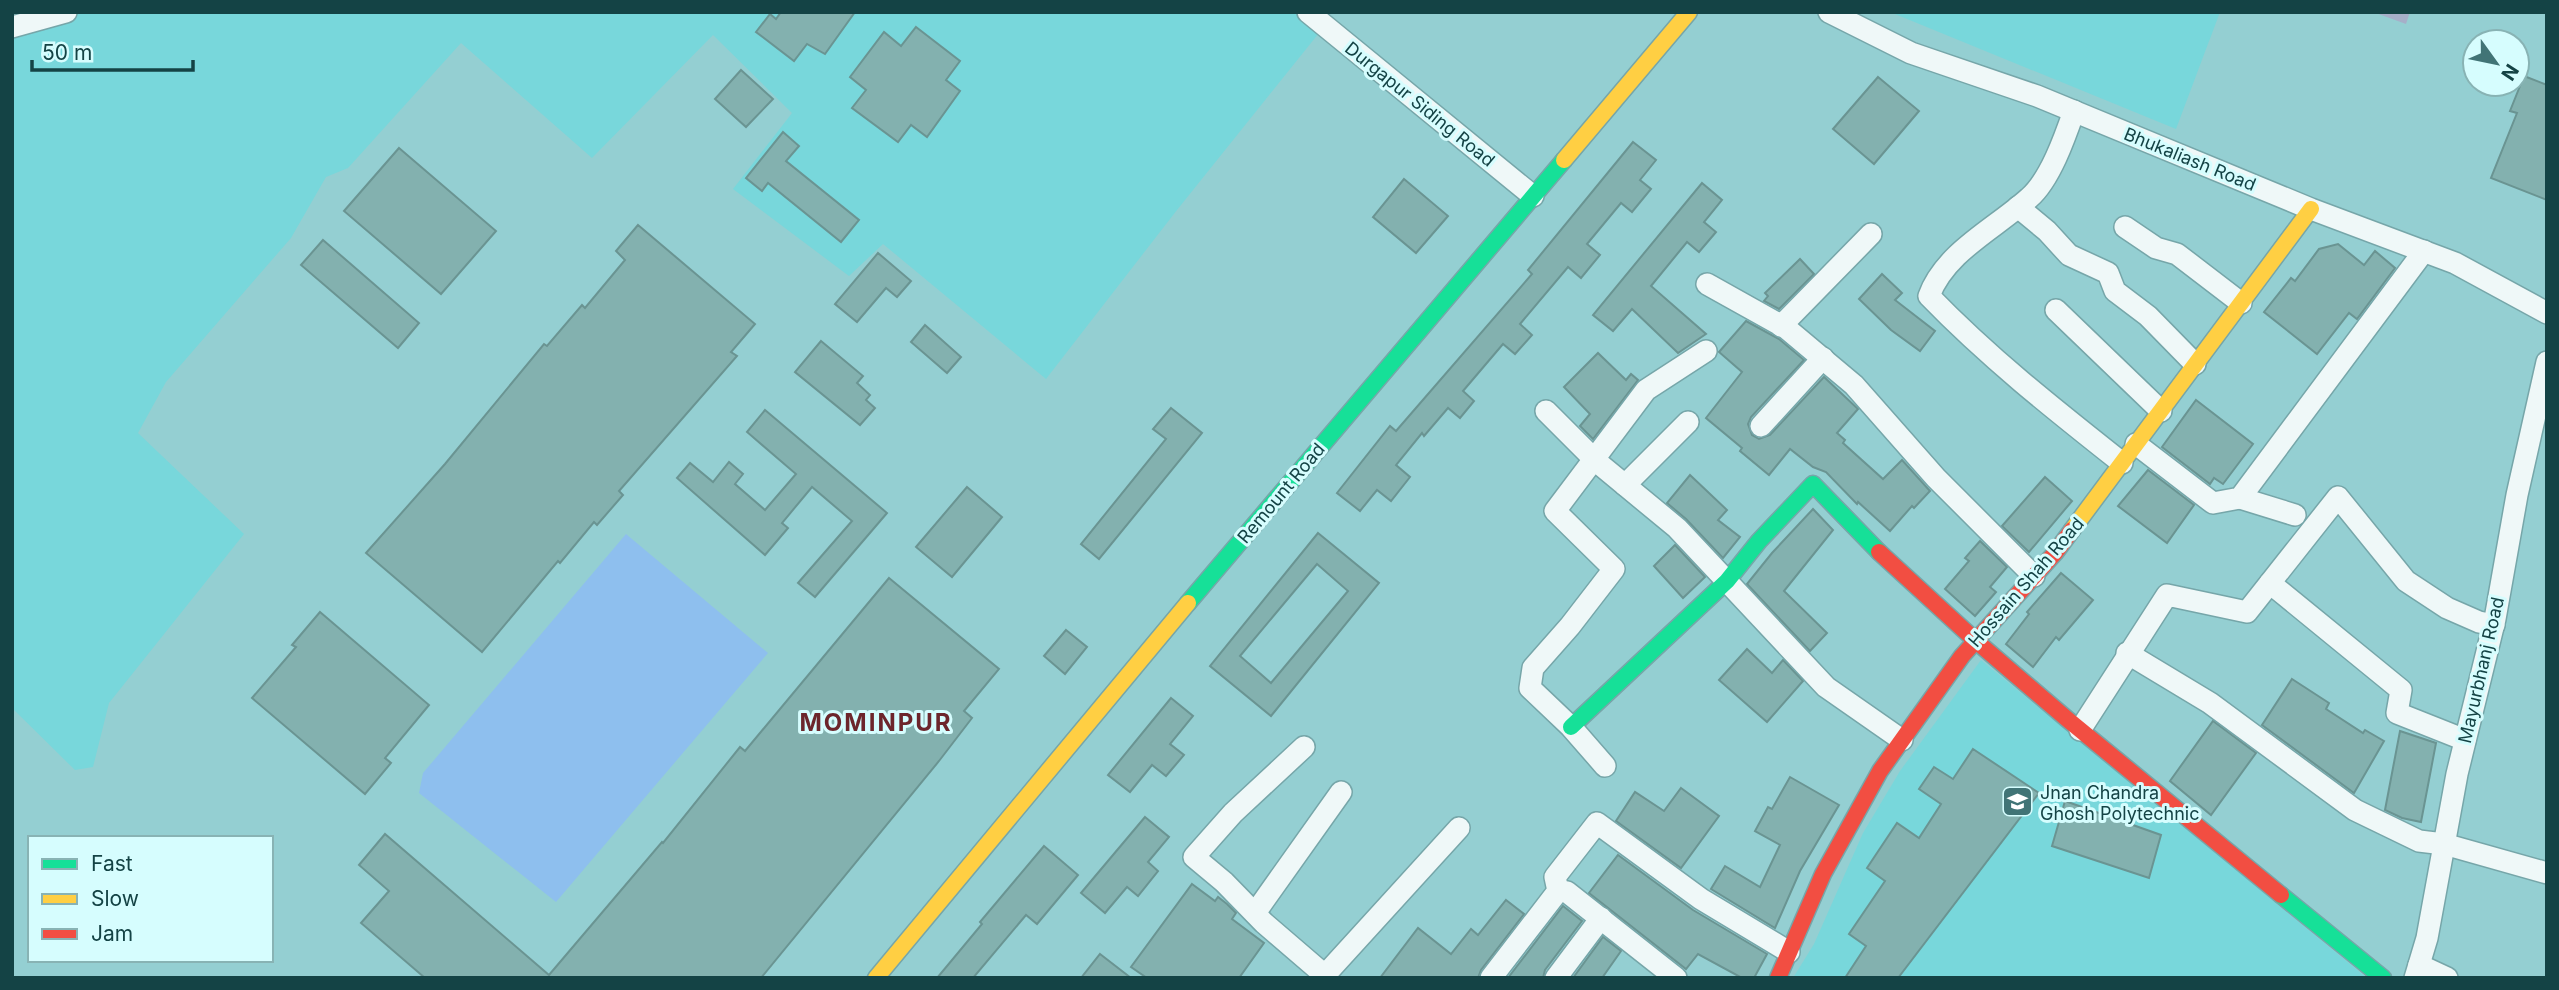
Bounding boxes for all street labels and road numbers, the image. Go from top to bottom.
street label: Durgapur Siding Road [1341,37,1499,171]
street label: Bhukaliash Road [2121,123,2259,195]
street label: Remount Road [1233,439,1329,547]
street label: Hossain Shah Road [1964,513,2088,651]
street label: Mayurbhanj Road [2454,595,2508,745]

